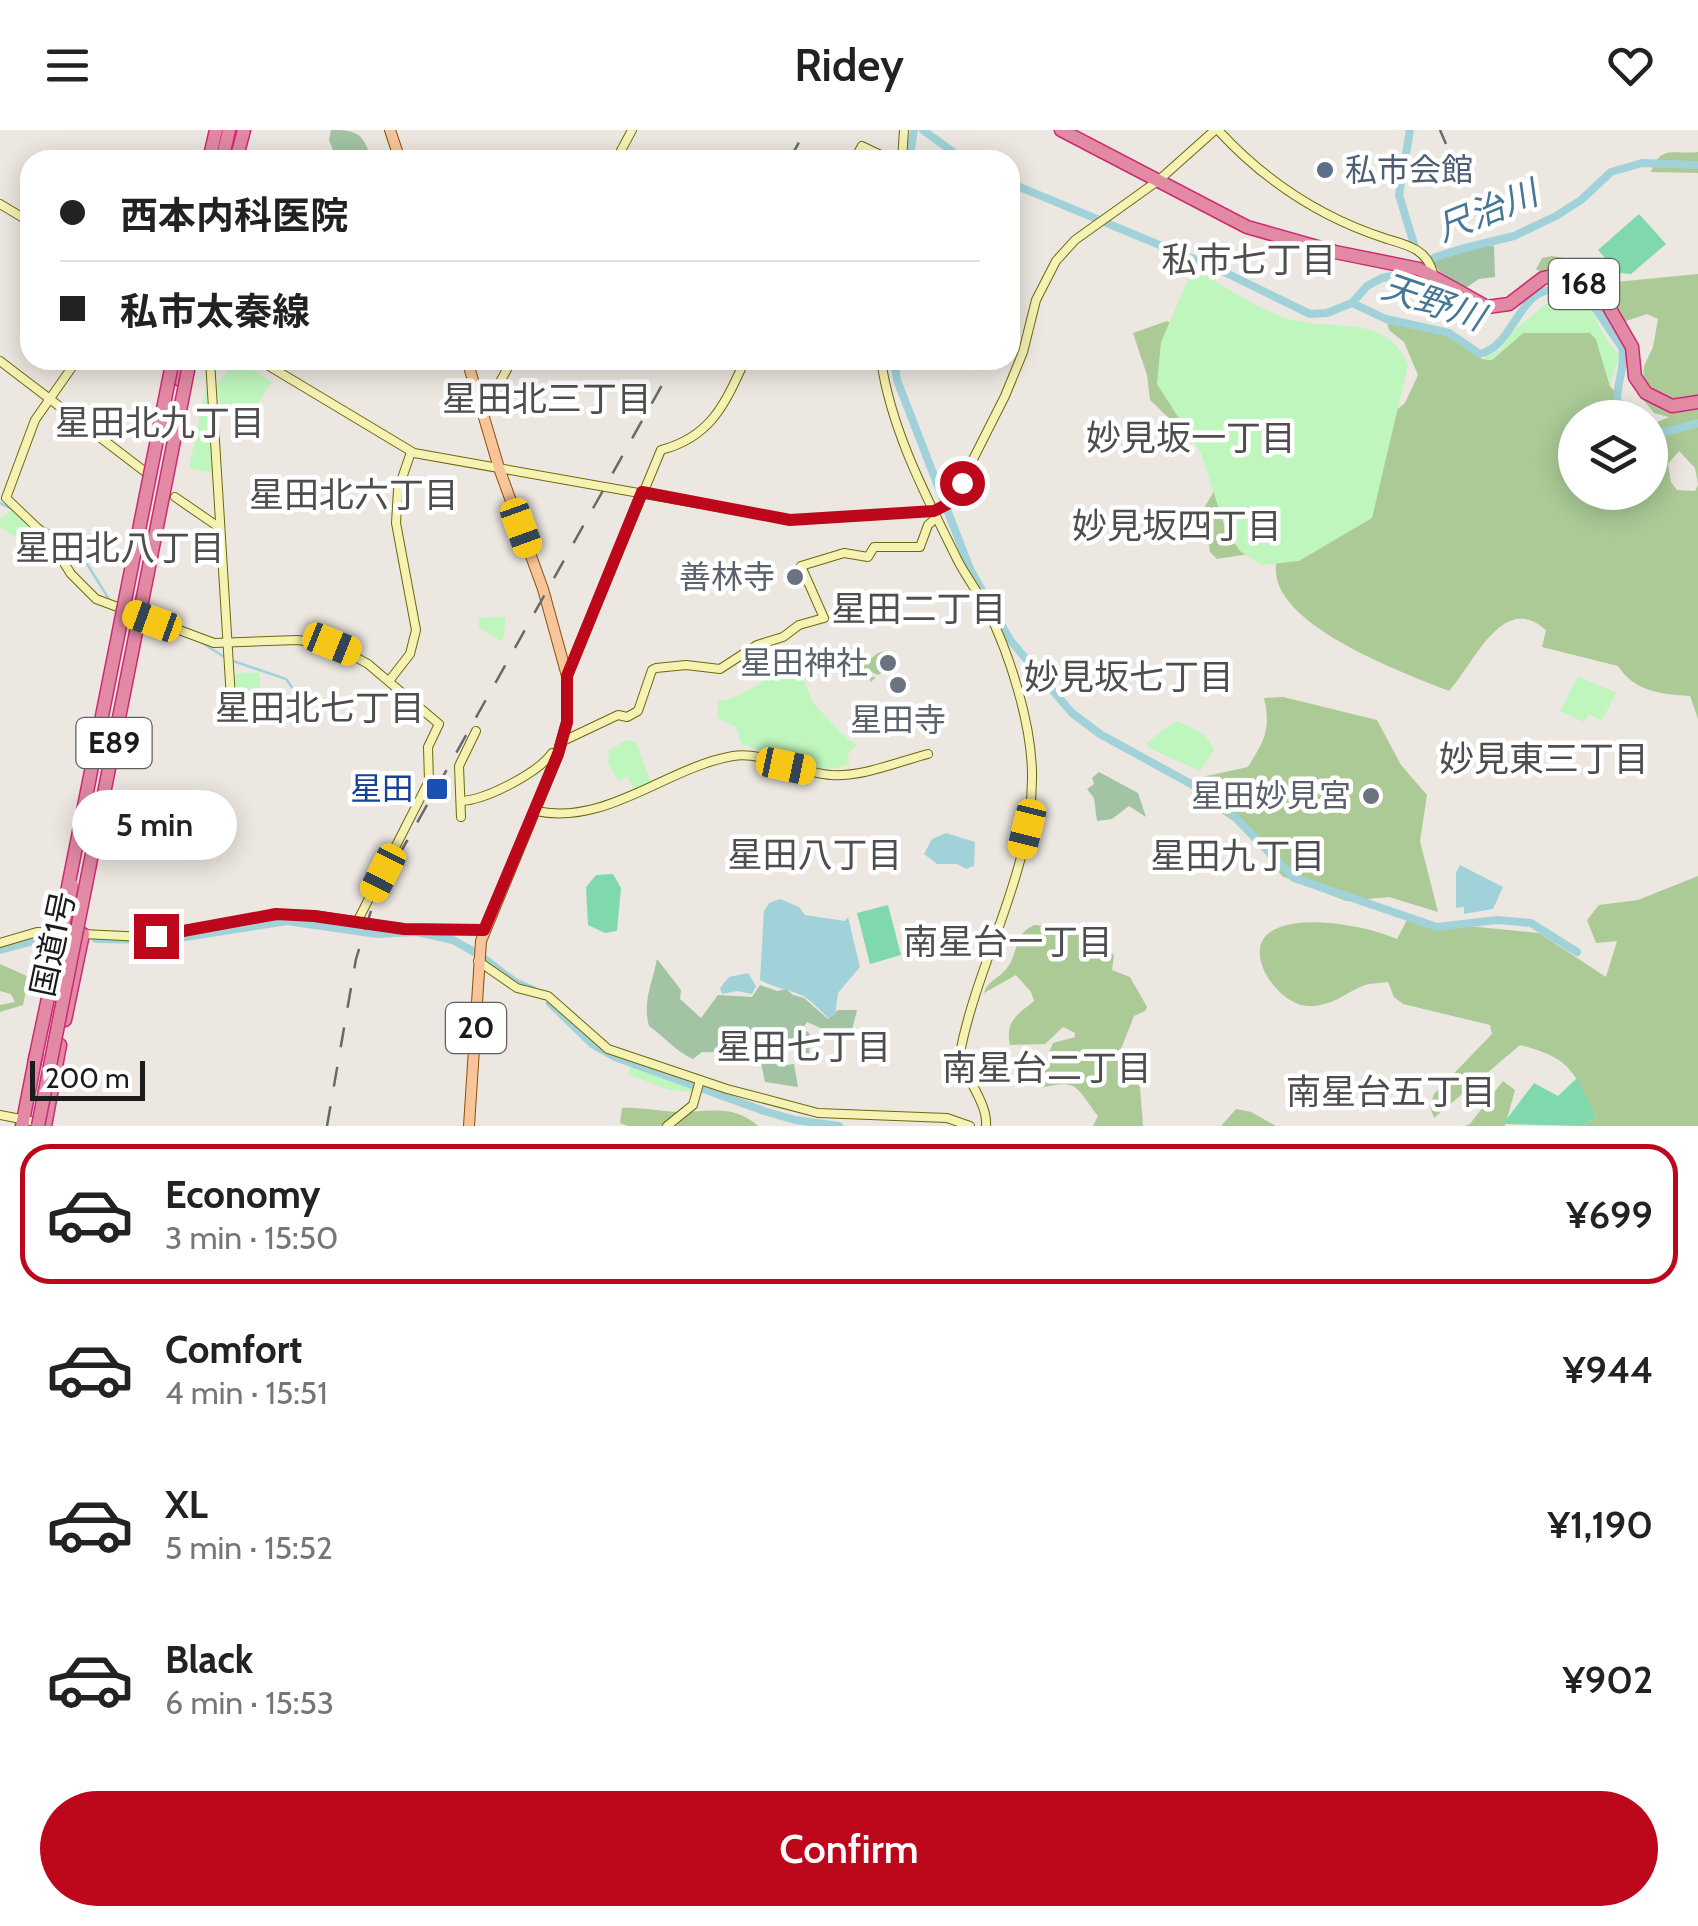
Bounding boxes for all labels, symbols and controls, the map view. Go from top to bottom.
icon: menu [40,38,95,93]
text: Ridey [794,38,904,92]
icon: heart [1603,38,1658,93]
place label: 私市会館 [1345,150,1473,189]
marker: 私市会館 [1314,159,1336,181]
water label: 尺治川 [1430,169,1547,250]
text: 西本内科医院 [120,192,348,239]
district label: 私市七丁目 [1161,238,1337,281]
road number: 168 [1549,259,1619,309]
water label: 天野川 [1377,264,1494,340]
text: 私市太秦線 [120,288,310,335]
district label: 星田北三丁目 [442,377,652,420]
map controls [1558,400,1668,510]
button: layers [1558,400,1668,510]
district label: 星田北九丁目 [55,401,265,444]
district label: 妙見坂一丁目 [1086,416,1296,459]
route start [940,461,985,506]
district label: 星田北六丁目 [249,473,459,516]
car [497,495,545,561]
district label: 妙見坂四丁目 [1072,504,1282,547]
district label: 星田北八丁目 [15,526,225,569]
place label: 善林寺 [679,557,775,596]
marker: 善林寺 [784,566,806,588]
district label: 星田二丁目 [831,587,1007,630]
car [119,597,185,645]
car [299,619,365,669]
place label: 星田神社 [740,643,868,682]
marker: 星田神社 [877,652,899,674]
district label: 妙見坂七丁目 [1024,655,1234,698]
marker: 星田寺 [887,674,909,696]
district label: 星田北七丁目 [215,686,425,729]
place label: 星田寺 [850,700,946,739]
road number: E89 [76,718,152,768]
district label: 妙見東三丁目 [1439,737,1649,780]
car [754,745,818,787]
place label: 星田 [350,769,414,808]
marker: 星田 [424,776,450,802]
place label: 星田妙見宮 [1191,776,1351,815]
marker: 星田妙見宮 [1360,785,1382,807]
callout: 5 min [74,791,238,861]
car [1005,796,1049,862]
text: 5 min [116,805,193,844]
district label: 星田八丁目 [727,833,903,876]
district label: 星田九丁目 [1150,834,1326,877]
car [356,839,410,907]
street label: 国道1号 [22,888,83,1000]
route end [134,914,179,959]
district label: 南星台一丁目 [903,920,1113,963]
road number: 20 [446,1003,506,1053]
district label: 星田七丁目 [716,1025,892,1068]
district label: 南星台二丁目 [942,1046,1152,1089]
scale bar [30,1056,145,1100]
text: 200 m [45,1061,130,1095]
district label: 南星台五丁目 [1286,1070,1496,1113]
icon: car [45,1169,135,1259]
text: Economy [165,1171,320,1218]
text: ¥699 [1566,1191,1653,1238]
text: 3 min · 15:50 [165,1218,338,1257]
icon: car [45,1324,135,1414]
text: Comfort [165,1326,302,1373]
text: ¥944 [1563,1346,1653,1393]
text: 4 min · 15:51 [165,1373,328,1412]
icon: car [45,1479,135,1569]
text: XL [165,1481,208,1528]
text: ¥1,190 [1548,1501,1653,1548]
text: 5 min · 15:52 [165,1528,333,1567]
icon: car [45,1634,135,1724]
text: Black [165,1636,253,1683]
text: ¥902 [1562,1656,1653,1703]
text: 6 min · 15:53 [165,1683,334,1722]
button: Confirm [40,1791,1658,1906]

